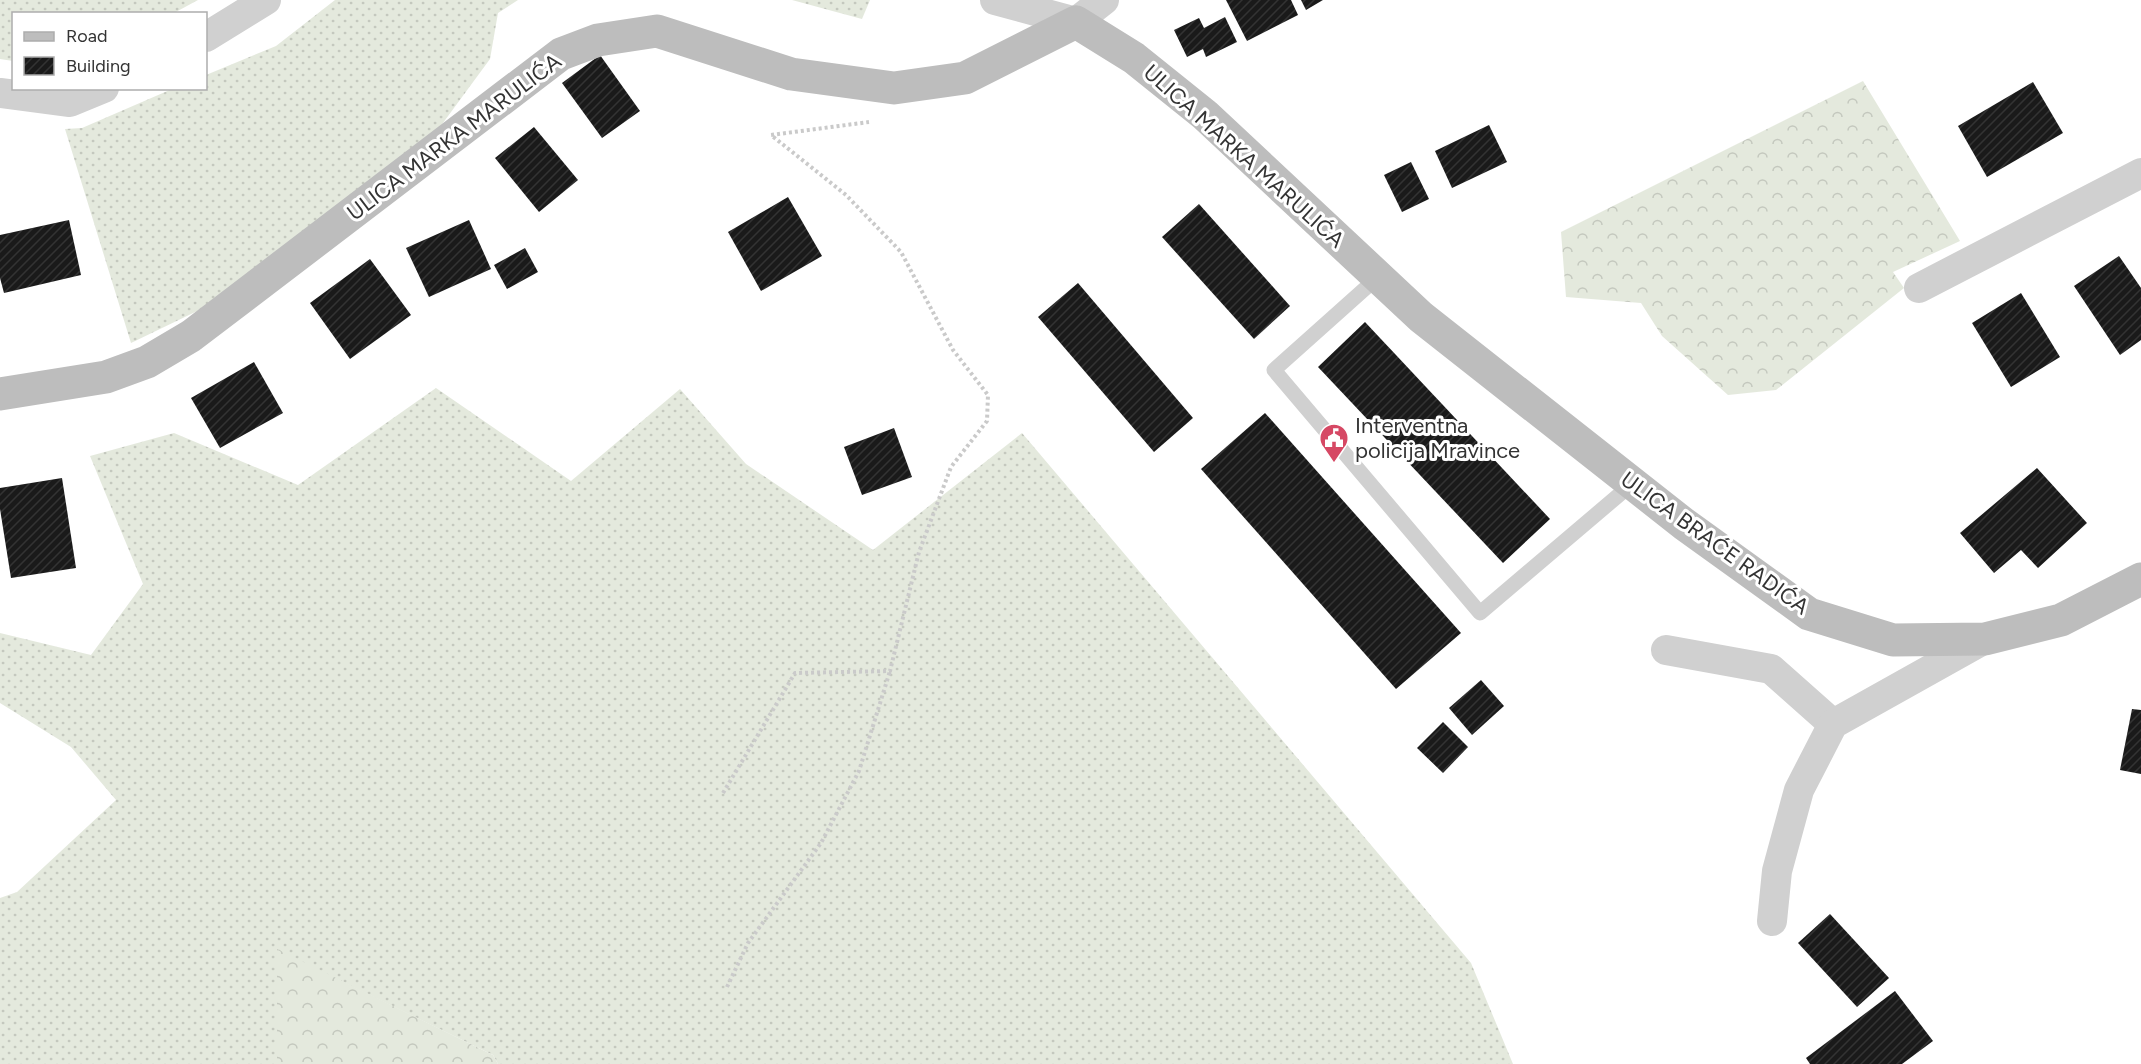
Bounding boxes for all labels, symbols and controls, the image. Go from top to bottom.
legend [12,12,207,90]
text: Road [66,25,107,47]
street label: ULICA MARKA MARULIĆA [342,48,566,226]
text: Building [66,55,131,77]
street label: ULICA MARKA MARULIĆA [1138,59,1350,253]
place label: Interventna policija Mravince [1355,412,1520,464]
public building icon: Interventna policija Mravince [1318,422,1350,464]
street label: ULICA BRAĆE RADIĆA [1616,466,1815,620]

